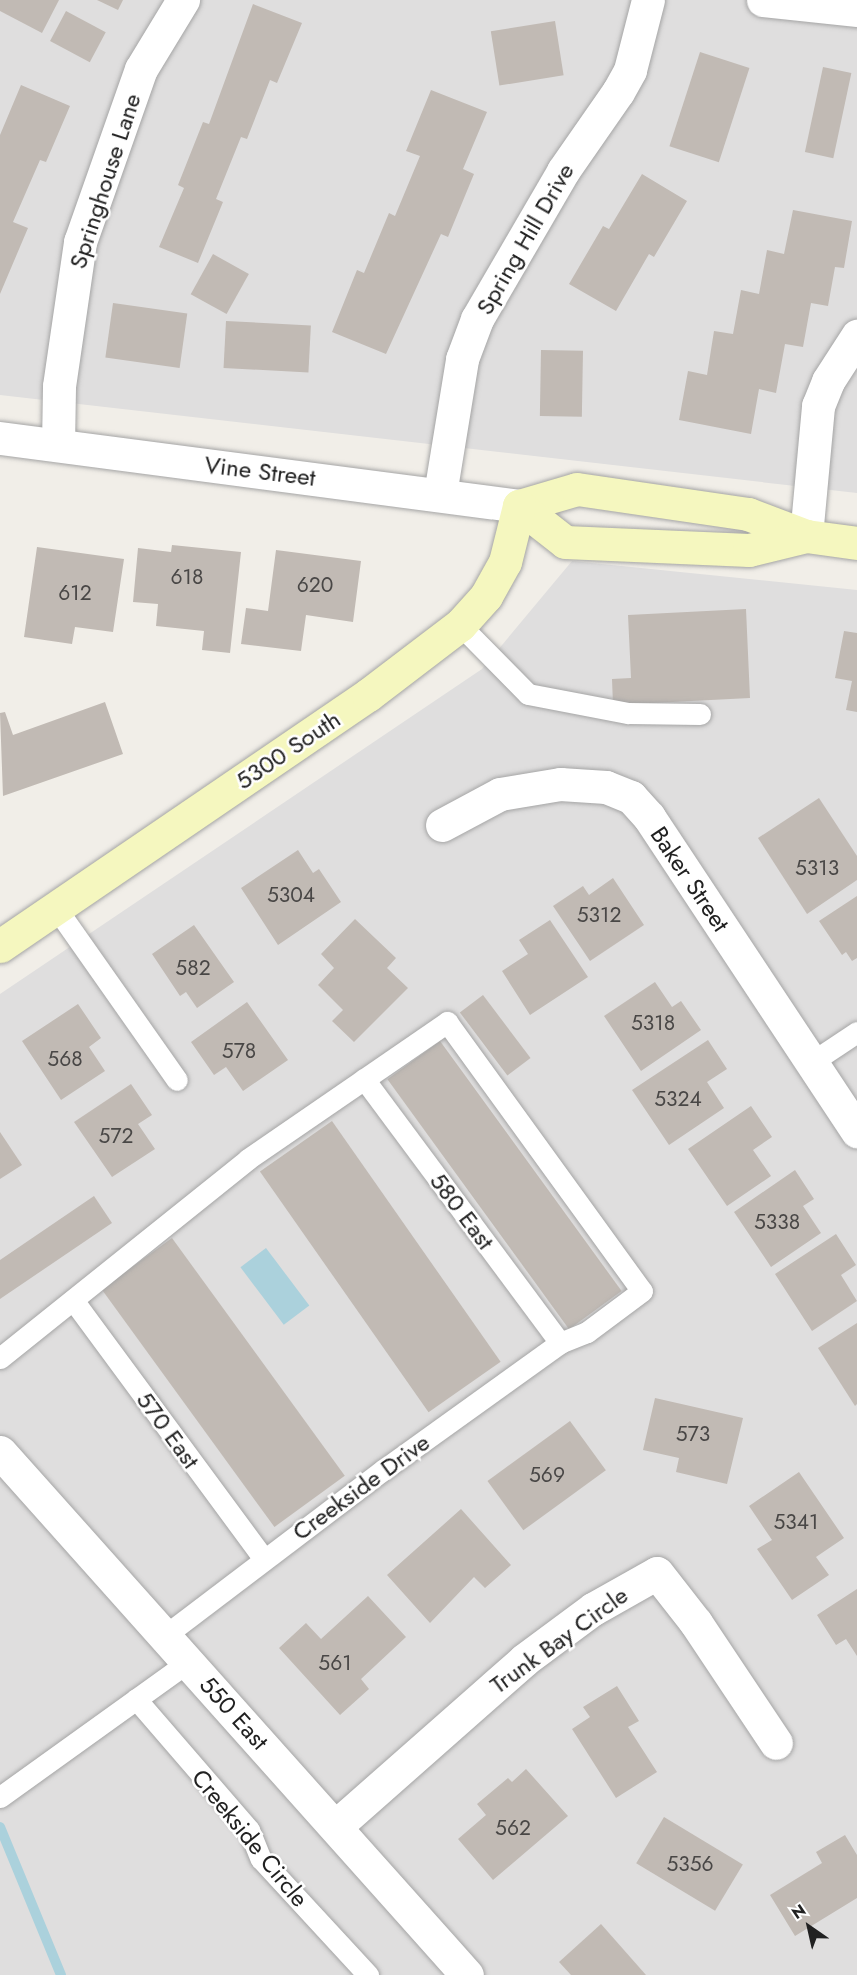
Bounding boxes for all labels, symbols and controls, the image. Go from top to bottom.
street label: Springhouse Lane [63,90,147,272]
street label: Spring Hill Drive [470,158,580,320]
street label: Vine Street [203,450,317,492]
house number: 618 [170,564,204,590]
house number: 620 [297,572,333,598]
house number: 612 [58,580,92,606]
street label: 5300 South [230,705,346,795]
street label: Baker Street [644,821,736,937]
house number: 5313 [795,855,839,881]
house number: 5304 [267,882,315,908]
house number: 5312 [577,902,621,928]
house number: 582 [175,955,211,981]
house number: 5318 [631,1010,675,1036]
house number: 578 [222,1038,256,1064]
house number: 568 [47,1046,83,1072]
house number: 5324 [654,1086,702,1112]
house number: 572 [99,1123,133,1149]
street label: 580 East [424,1167,500,1255]
house number: 5338 [754,1209,800,1235]
street label: 570 East [131,1386,205,1474]
house number: 573 [676,1421,710,1447]
street label: Creekside Drive [287,1428,435,1546]
house number: 569 [529,1462,565,1488]
house number: 5341 [773,1509,819,1535]
street label: Trunk Bay Circle [485,1580,633,1700]
house number: 561 [318,1650,352,1676]
street label: 550 East [194,1670,274,1756]
street label: Creekside Circle [186,1763,314,1913]
house number: 562 [495,1815,531,1841]
house number: 5356 [666,1851,714,1877]
north arrow [779,1897,839,1957]
text: N [787,1899,810,1925]

